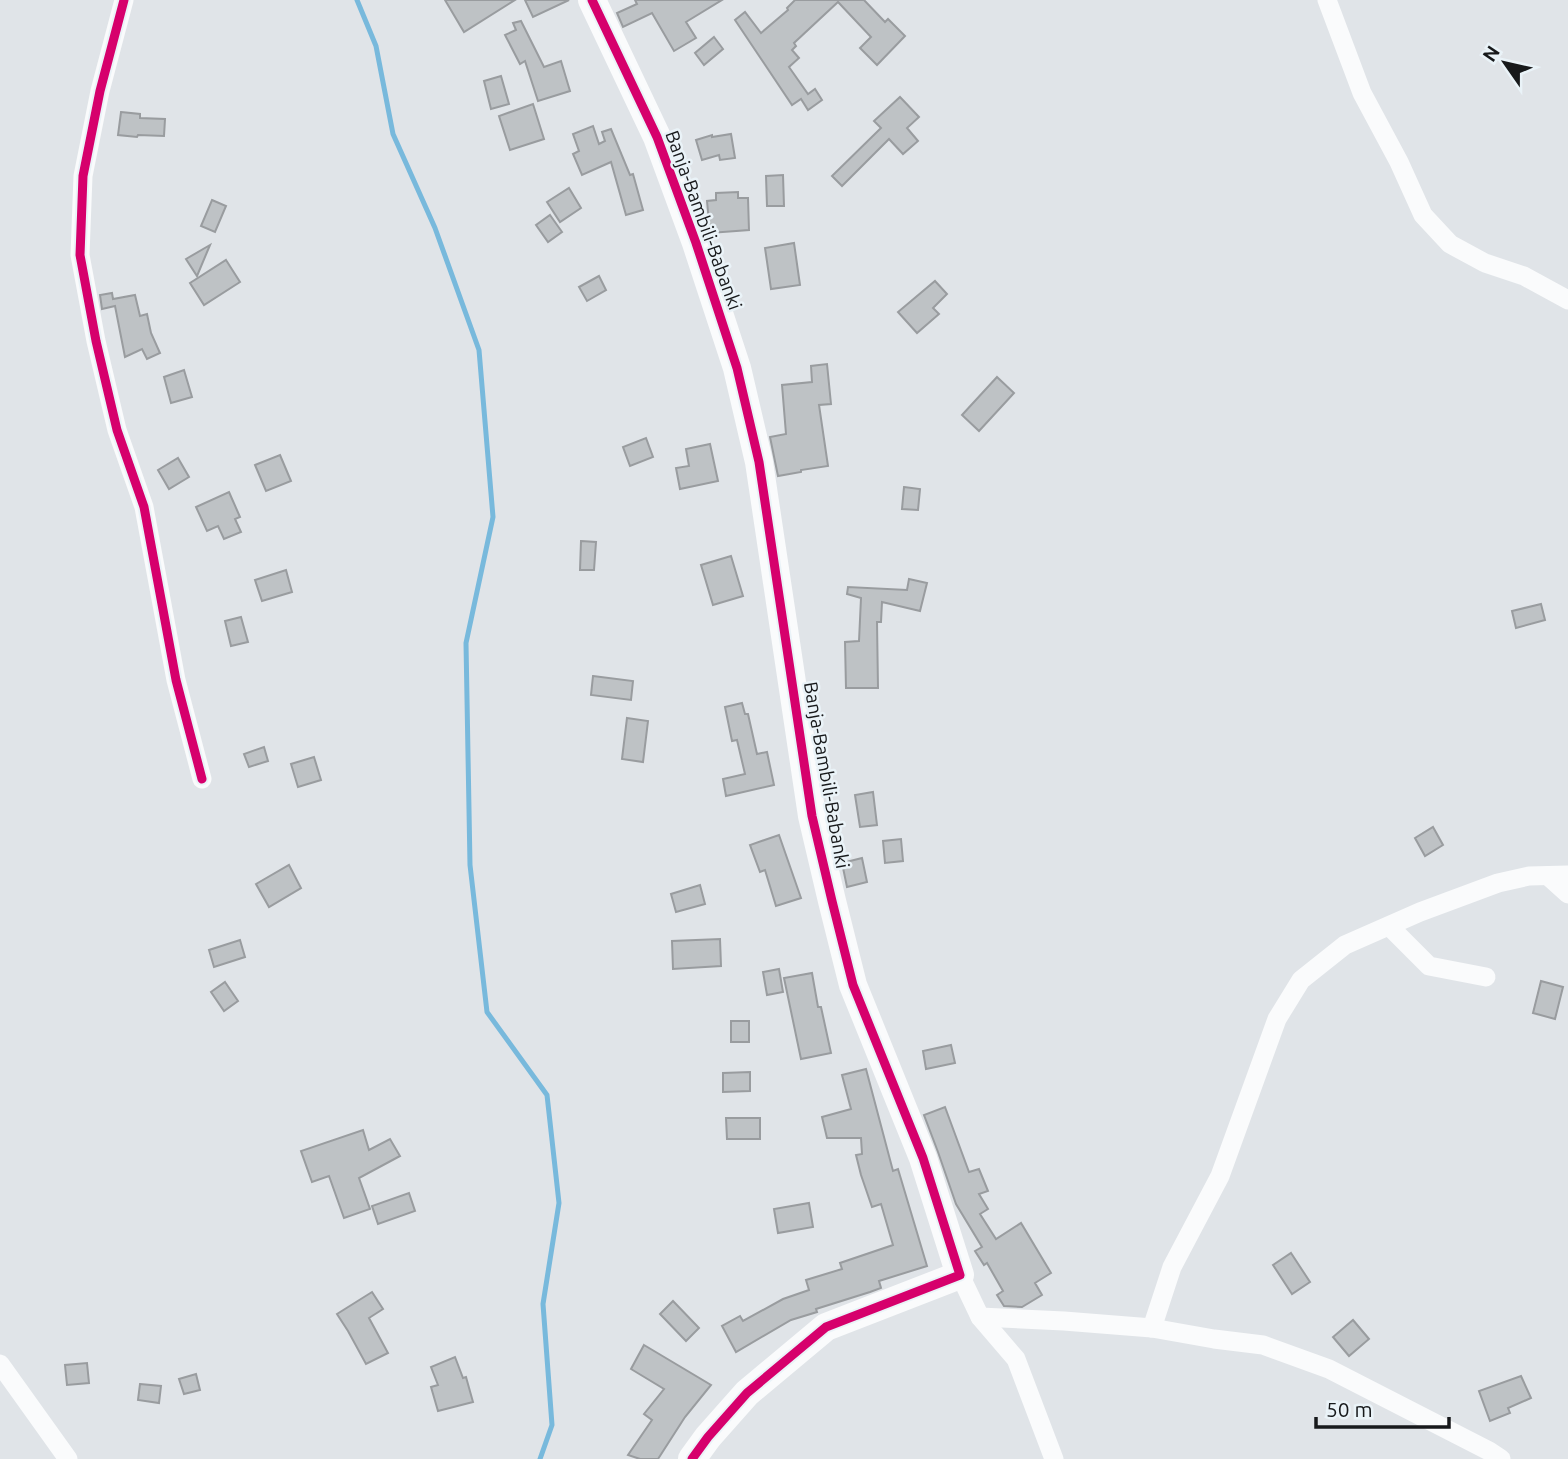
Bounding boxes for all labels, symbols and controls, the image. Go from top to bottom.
north arrow [1470,28,1540,98]
text: N [1478,41,1504,66]
street label: Banja-Bambili-Babanki [661,127,747,313]
street label: Banja-Bambili-Babanki [800,680,854,870]
scale bar [1316,1386,1449,1430]
text: 50 m [1326,1397,1373,1421]

